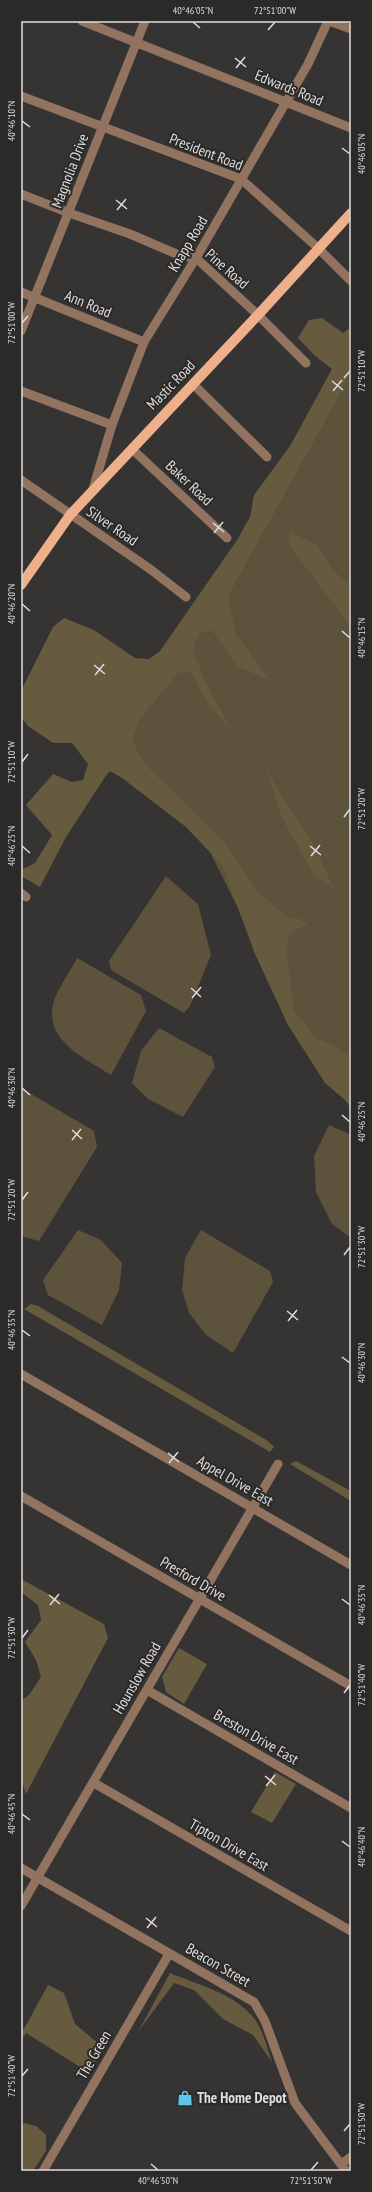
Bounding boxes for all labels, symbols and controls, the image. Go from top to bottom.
text: 40°46'05"N [173,4,213,17]
text: 72°51'00"W [254,4,296,17]
street label: Edwards Road [252,65,326,110]
text: 40°46'10"N [5,101,18,141]
street label: President Road [167,129,246,174]
street label: Magnolia Drive [47,131,92,211]
text: 40°46'05"N [355,134,368,174]
street label: Knapp Road [164,212,212,275]
street label: Pine Road [202,245,253,293]
street label: Ann Road [62,286,114,322]
text: 72°51'00"W [5,302,18,344]
text: 72°51'10"W [355,350,368,392]
street label: Mastic Road [142,356,199,413]
street label: Baker Road [162,456,217,509]
street label: Silver Road [83,501,142,550]
text: 40°46'20"N [5,584,18,624]
text: 40°46'15"N [355,618,368,658]
text: 72°51'10"W [5,741,18,783]
text: 72°51'20"W [355,788,368,830]
text: 40°46'25"N [5,826,18,866]
text: 40°46'30"N [5,1068,18,1108]
text: 40°46'25"N [355,1102,368,1142]
text: 72°51'20"W [5,1179,18,1221]
text: 72°51'30"W [355,1226,368,1268]
text: 40°46'35"N [5,1310,18,1350]
text: 40°46'30"N [355,1343,368,1383]
street label: Appel Drive East [194,1451,277,1510]
street label: Presford Drive [157,1552,230,1605]
text: 40°46'35"N [355,1585,368,1625]
text: 72°51'30"W [5,1617,18,1659]
street label: Hounslow Road [108,1638,165,1717]
text: 72°51'40"W [355,1664,368,1706]
street label: Breston Drive East [210,1705,302,1768]
text: 40°46'45"N [5,1794,18,1834]
street label: Tipton Drive East [186,1814,272,1875]
text: 40°46'40"N [355,1827,368,1867]
street label: Beacon Street [182,1938,254,1991]
street label: The Green [72,2027,115,2082]
text: 72°51'40"W [5,2055,18,2097]
place label: The Home Depot [197,2088,287,2107]
shop icon: The Home Depot [176,2089,194,2107]
text: 72°51'50"W [355,2103,368,2145]
text: 40°46'50"N [138,2174,178,2187]
text: 72°51'50"W [290,2174,332,2187]

